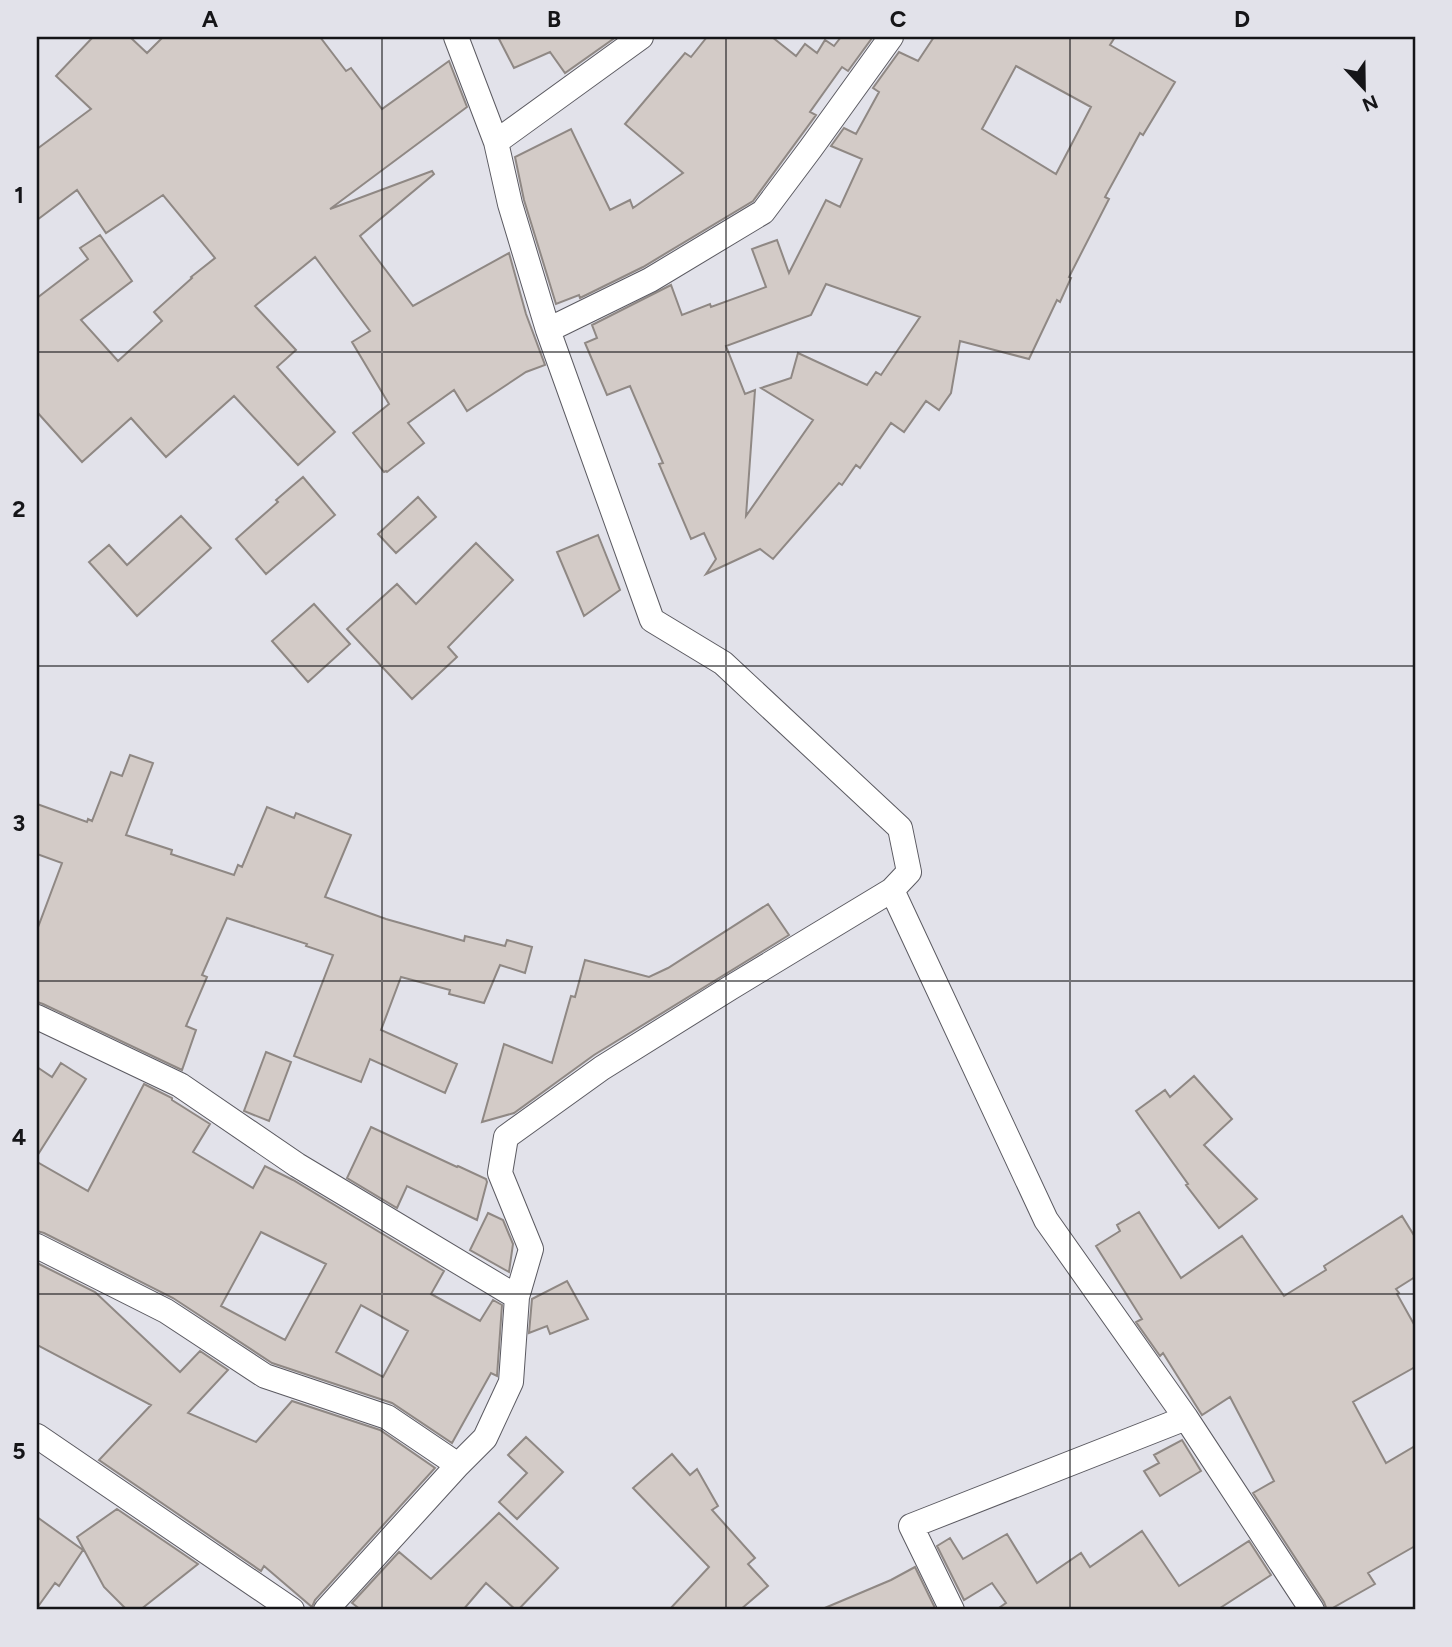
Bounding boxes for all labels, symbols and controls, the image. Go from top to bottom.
text: A [202,5,219,33]
text: B [547,5,561,33]
text: C [890,5,907,33]
text: D [1234,5,1250,33]
north arrow [1330,52,1400,122]
text: N [1359,90,1381,117]
text: 1 [14,181,24,209]
text: 2 [12,495,26,523]
text: 3 [13,809,25,837]
text: 4 [12,1123,26,1151]
text: 5 [12,1437,26,1465]

